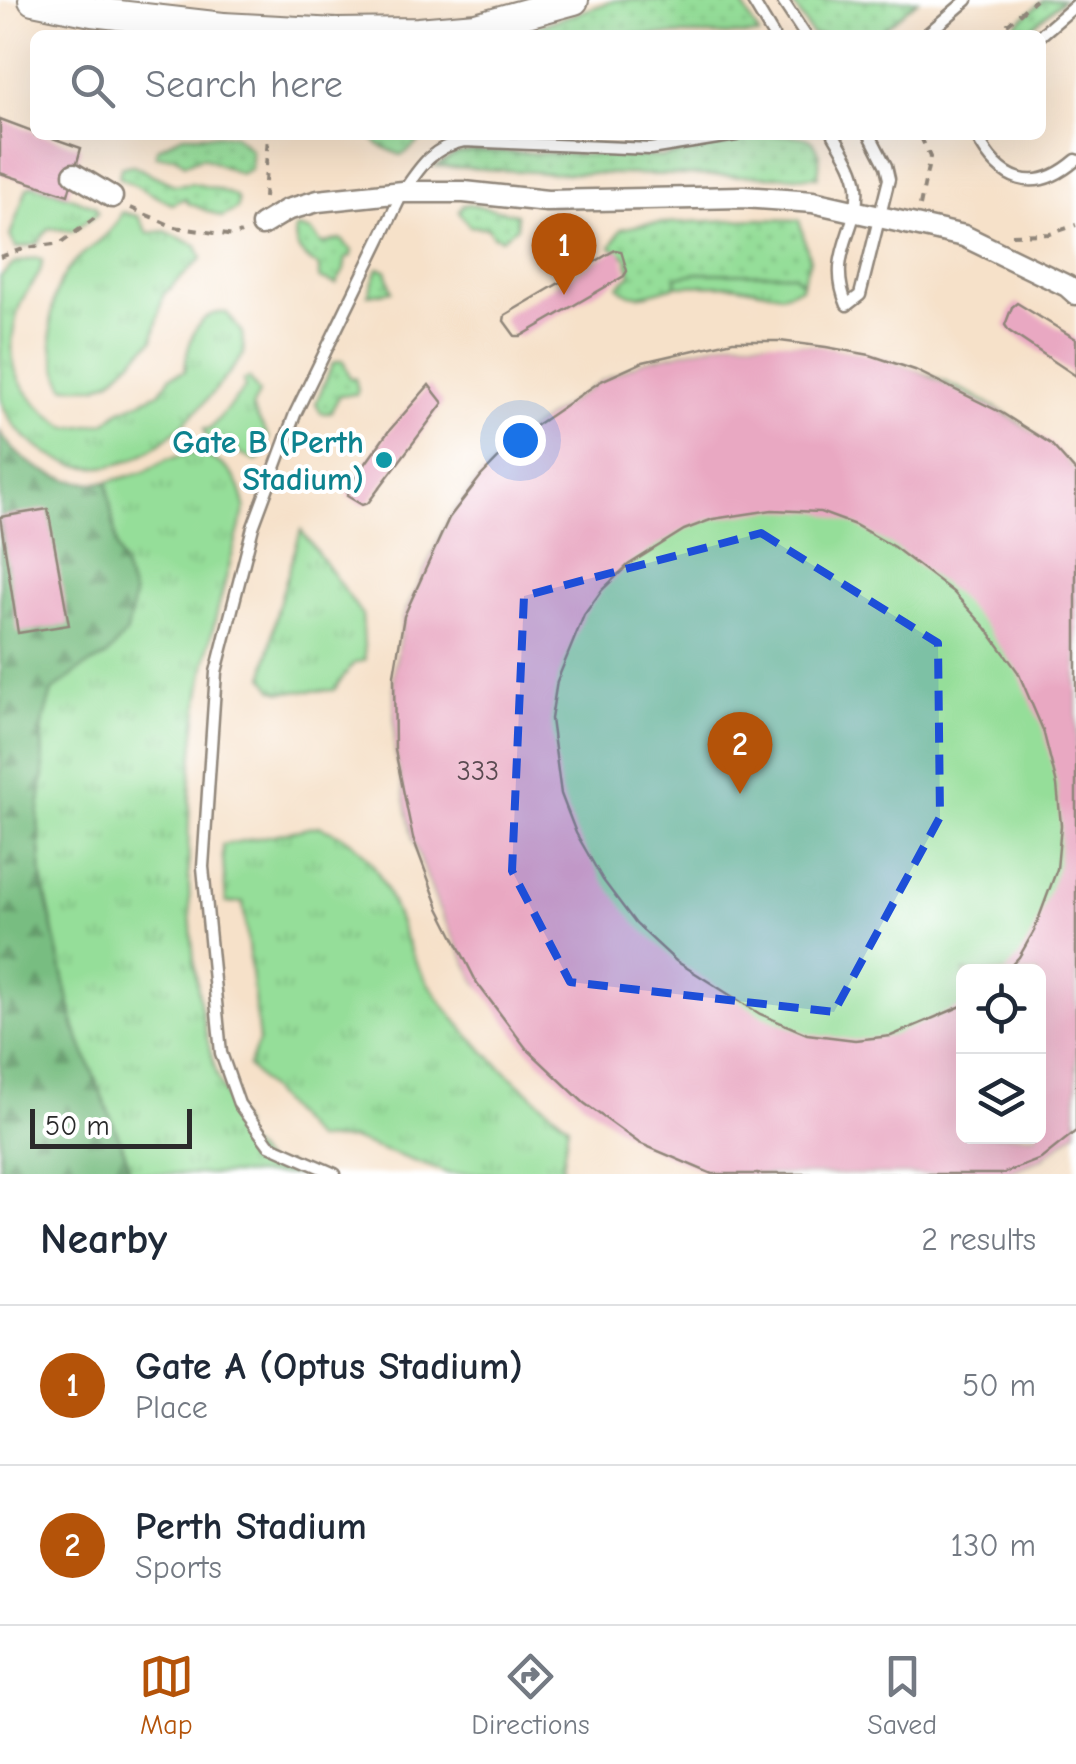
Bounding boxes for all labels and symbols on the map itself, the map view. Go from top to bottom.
pin: 1 [532,212,596,295]
your location [495,415,546,466]
place label: Gate B (Perth Stadium) [172,424,364,498]
marker: Gate B (Perth Stadium) [373,449,395,471]
pin: 2 [708,712,772,794]
house number: 333 [457,755,499,787]
scale bar [30,1104,192,1148]

